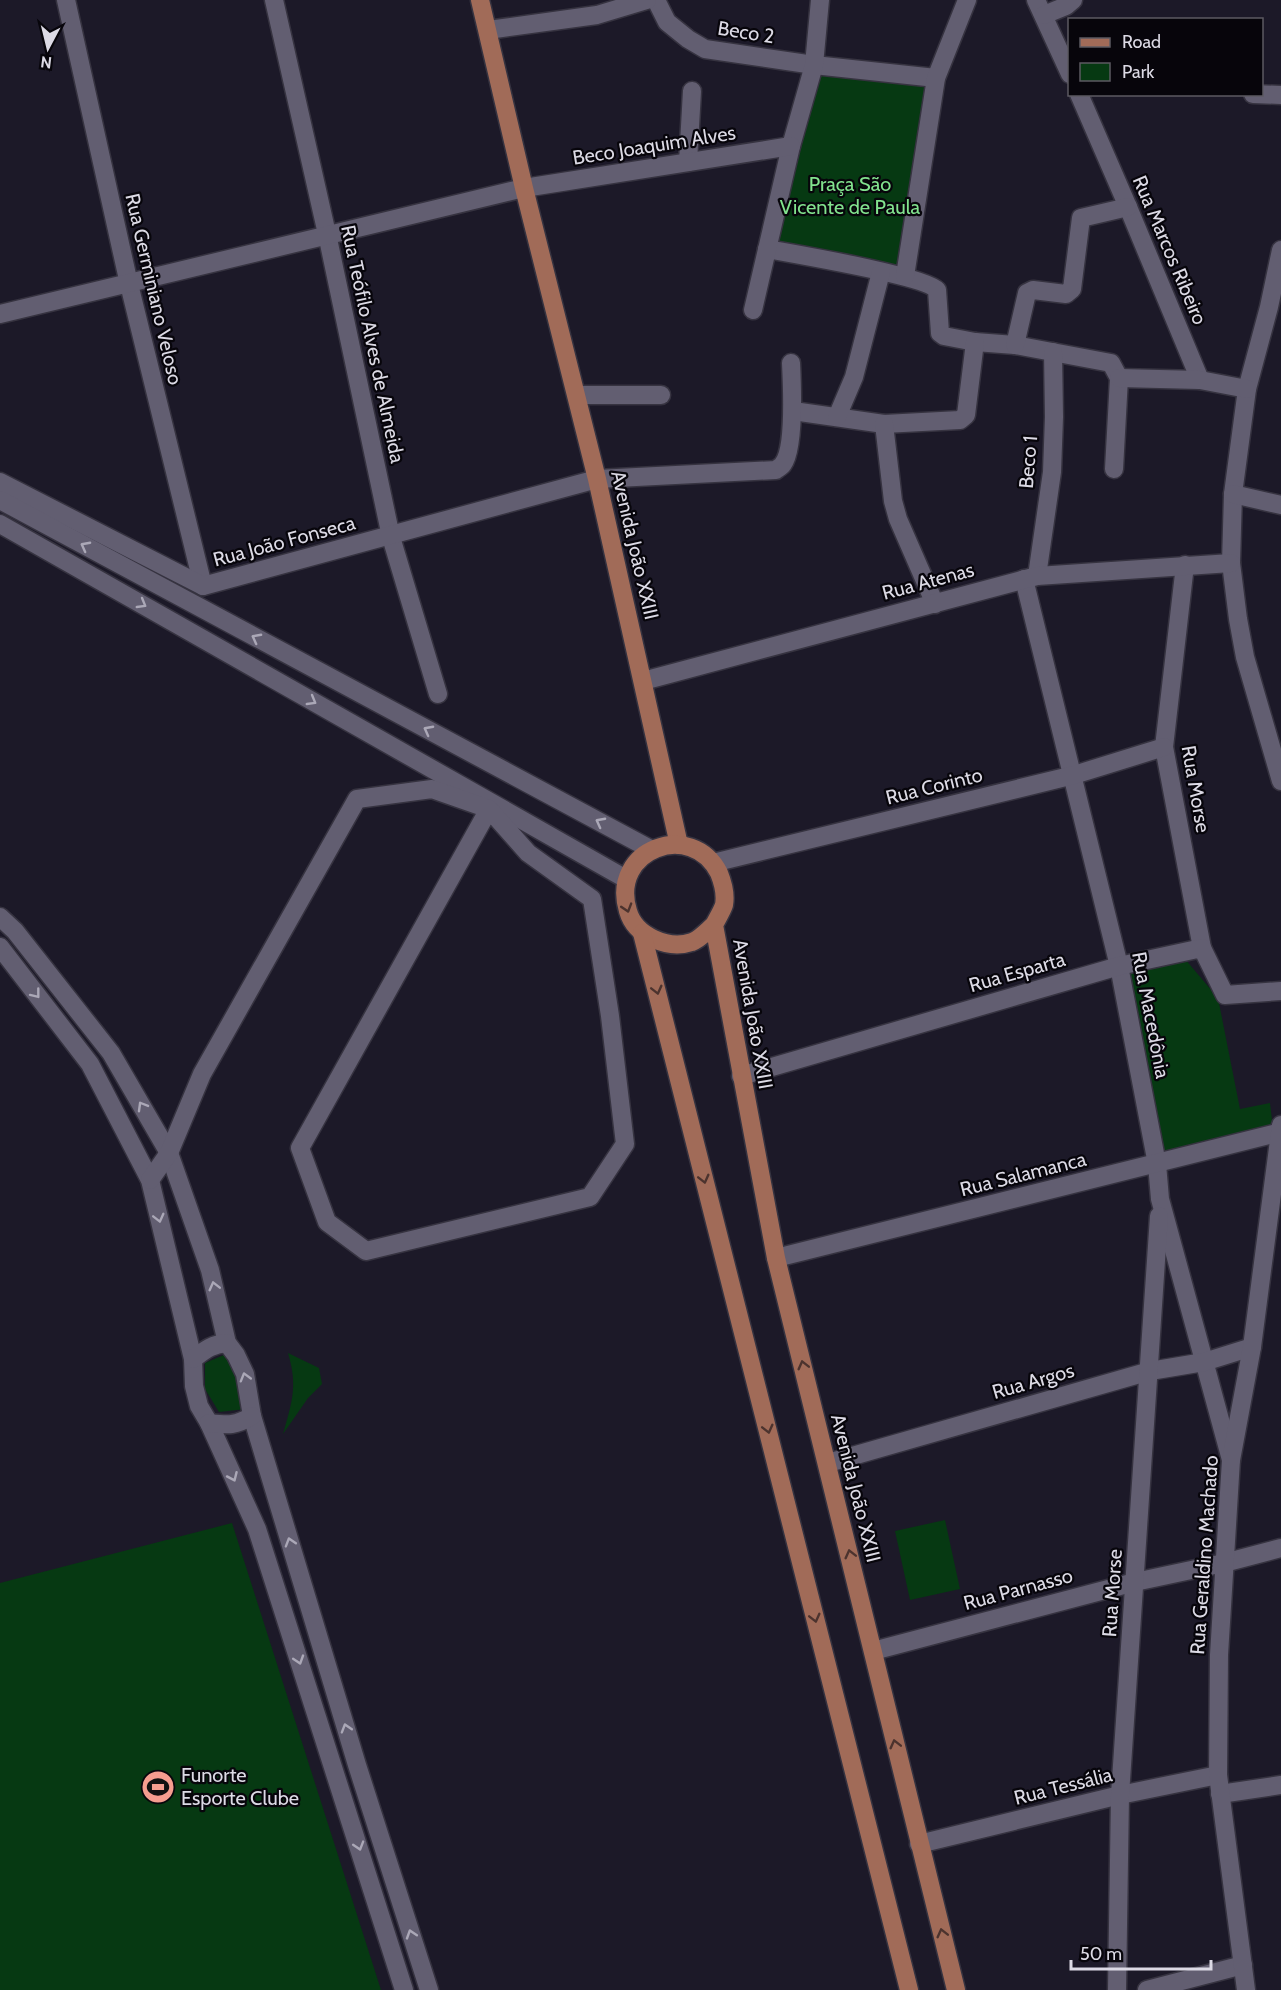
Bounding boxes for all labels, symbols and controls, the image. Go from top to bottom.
street label: Beco 2 [716,16,776,48]
north arrow [18,18,78,78]
legend [1068,18,1263,96]
text: Road [1122,31,1161,53]
text: N [39,52,53,73]
text: Park [1122,61,1155,83]
street label: Beco Joaquim Alves [571,120,737,170]
park label: Praça São Vicente de Paula [780,172,921,219]
street label: Rua Marcos Ribeiro [1128,172,1212,328]
street label: Rua Germiniano Veloso [120,191,188,387]
street label: Rua Teófilo Alves de Almeida [336,223,410,465]
street label: Beco 1 [1014,434,1042,490]
street label: Avenida João XXIII [606,468,664,622]
street label: Rua João Fonseca [210,510,358,572]
one-way arrow [80,542,91,553]
street label: Rua Atenas [879,557,977,605]
one-way arrow [136,597,146,609]
one-way arrow [252,634,263,645]
one-way arrow [306,694,316,705]
one-way arrow [424,726,435,737]
street label: Rua Morse [1177,743,1215,835]
street label: Rua Corinto [883,762,985,810]
one-way arrow [596,818,606,829]
one-way arrow [620,902,632,913]
street label: Avenida João XXIII [728,937,778,1091]
street label: Rua Esparta [966,947,1068,997]
street label: Rua Macedônia [1127,950,1175,1081]
one-way arrow [649,985,662,995]
one-way arrow [28,987,39,998]
one-way arrow [137,1102,149,1112]
street label: Rua Salamanca [958,1147,1089,1201]
one-way arrow [697,1174,710,1184]
one-way arrow [151,1212,164,1222]
one-way arrow [208,1281,221,1291]
street label: Rua Argos [989,1358,1077,1404]
one-way arrow [797,1360,810,1370]
one-way arrow [240,1372,252,1383]
street label: Avenida João XXIII [826,1411,886,1565]
one-way arrow [760,1424,773,1434]
street label: Rua Geraldino Machado [1185,1455,1223,1655]
one-way arrow [226,1470,238,1481]
one-way arrow [285,1537,297,1547]
street label: Rua Morse [1097,1548,1127,1638]
one-way arrow [844,1549,857,1559]
street label: Rua Parnasso [961,1563,1075,1615]
one-way arrow [808,1613,821,1623]
one-way arrow [292,1654,304,1665]
one-way arrow [341,1723,353,1734]
one-way arrow [890,1739,903,1749]
street label: Rua Tessália [1011,1762,1115,1810]
place label: Funorte Esporte Clube [181,1763,299,1810]
sports icon: Funorte Esporte Clube [140,1769,176,1805]
one-way arrow [351,1840,364,1851]
one-way arrow [936,1928,949,1938]
one-way arrow [406,1929,418,1940]
scale bar [1071,1933,1210,1971]
text: 50 m [1080,1943,1122,1965]

